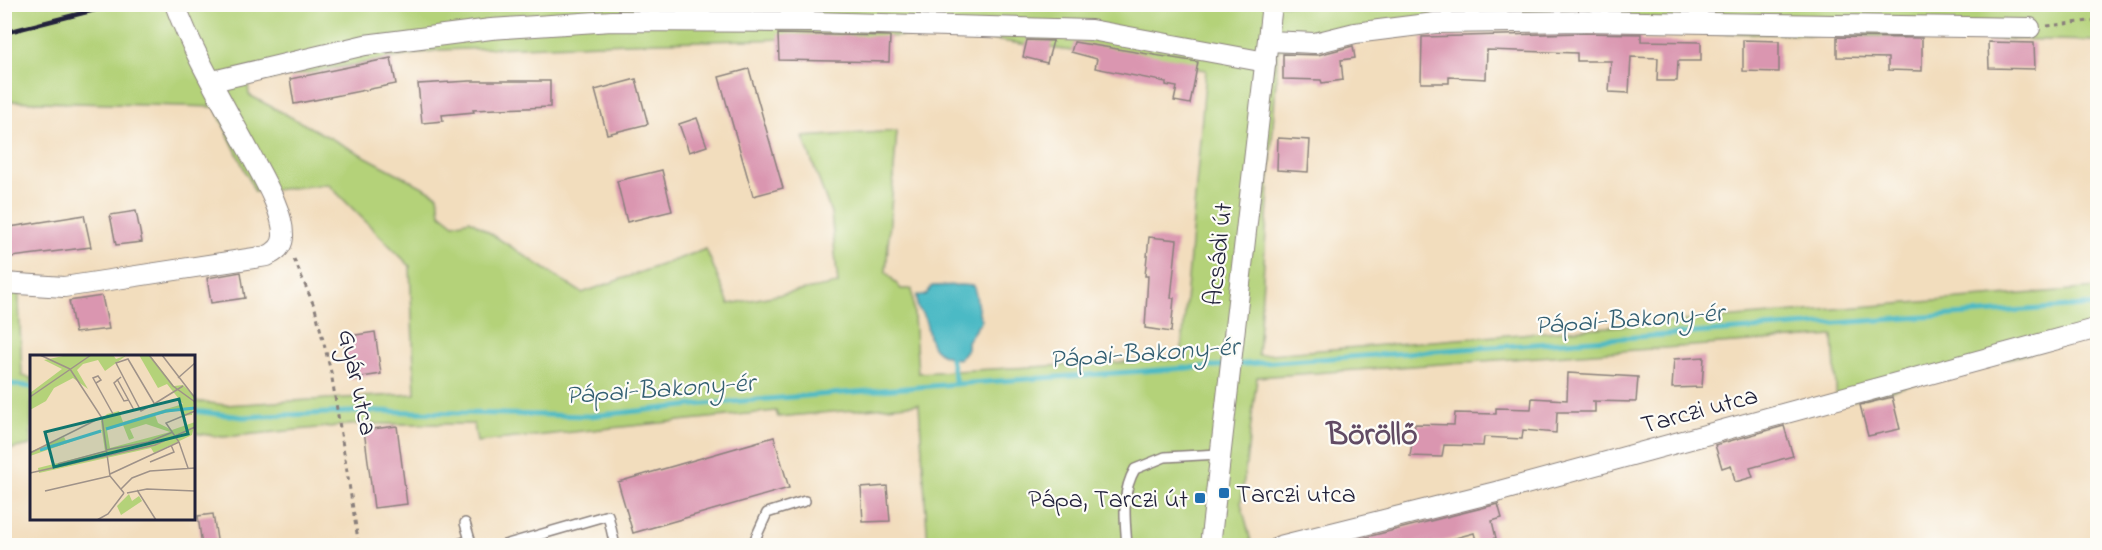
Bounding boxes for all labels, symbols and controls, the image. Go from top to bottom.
street label: Acsádi út [1196,201,1244,308]
water label: Pápai-Bakony-ér [1533,294,1729,347]
street label: Gyár utca [326,326,386,439]
water label: Pápai-Bakony-ér [1048,328,1244,381]
inset map [30,355,195,520]
water label: Pápai-Bakony-ér [564,364,760,417]
street label: Tarczi utca [1637,378,1763,446]
district label: Böröllő [1324,413,1418,460]
place label: Tarczi utca [1236,477,1356,515]
place label: Pápa, Tarczi út [1028,482,1188,520]
marker: Tarczi utca [1217,486,1231,500]
marker: Pápa, Tarczi út [1193,491,1207,505]

